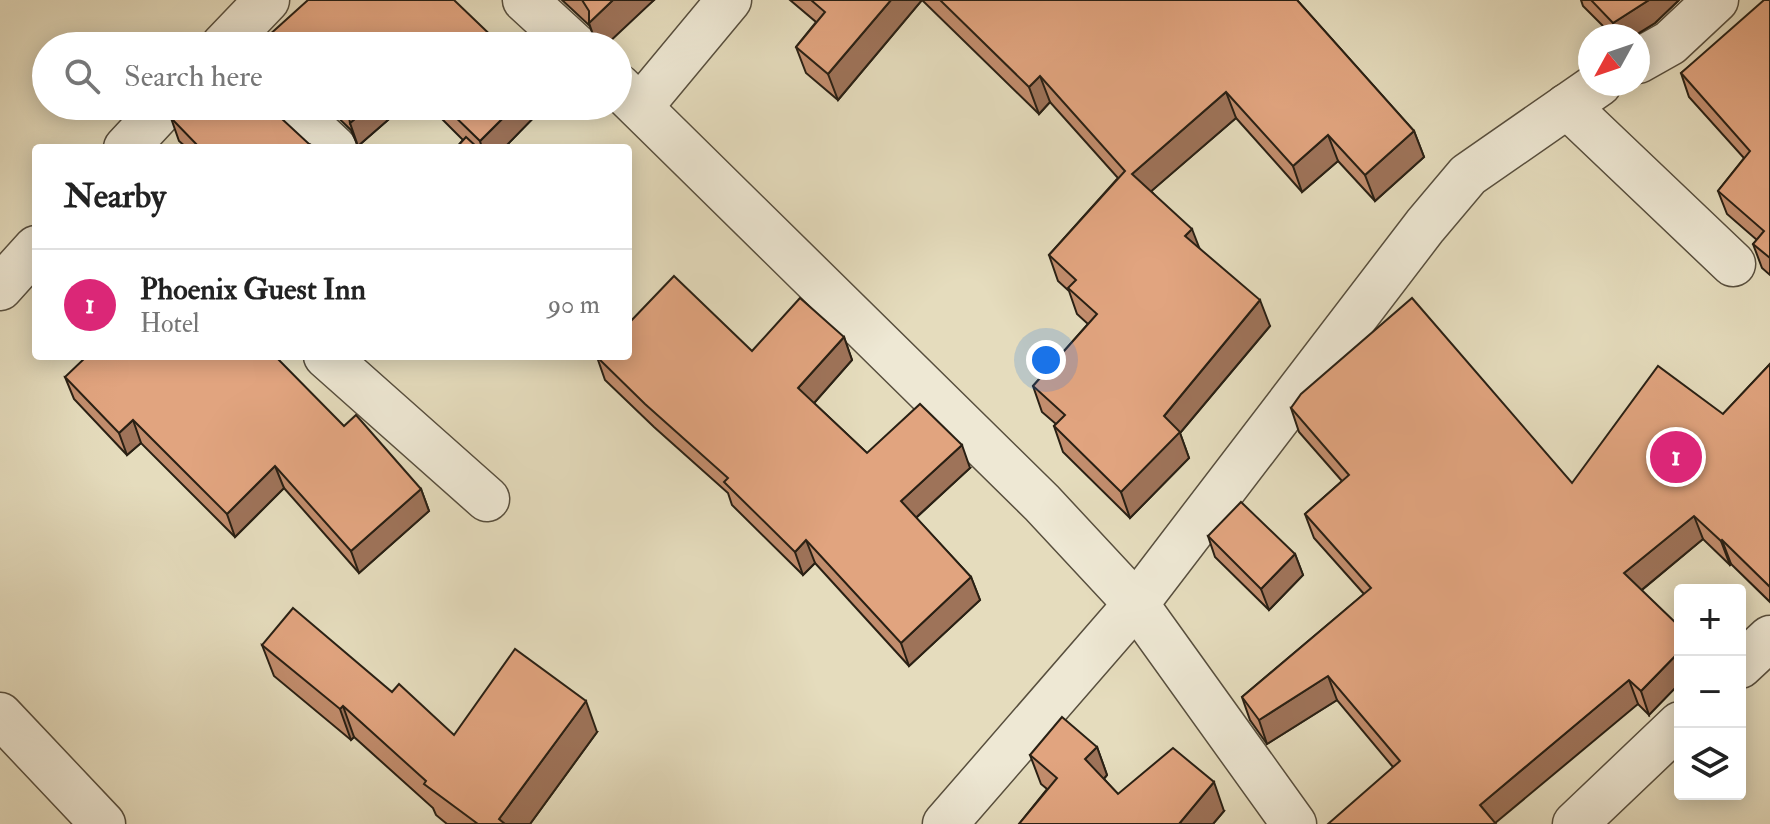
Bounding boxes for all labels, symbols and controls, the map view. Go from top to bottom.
north arrow [1578,24,1650,96]
search box [32,32,632,120]
icon: search [60,54,104,98]
text: Search here [124,58,263,95]
text: Nearby [64,175,166,218]
text: Phoenix Guest Inn [140,271,366,308]
text: 1 [85,289,95,321]
text: 90 m [548,289,600,321]
text: Hotel [140,308,199,340]
your location [1026,340,1066,380]
pin: 1 [1650,427,1702,487]
map controls [1674,584,1746,800]
button: + [1674,584,1746,656]
button: − [1674,656,1746,728]
button: layers [1674,728,1746,800]

